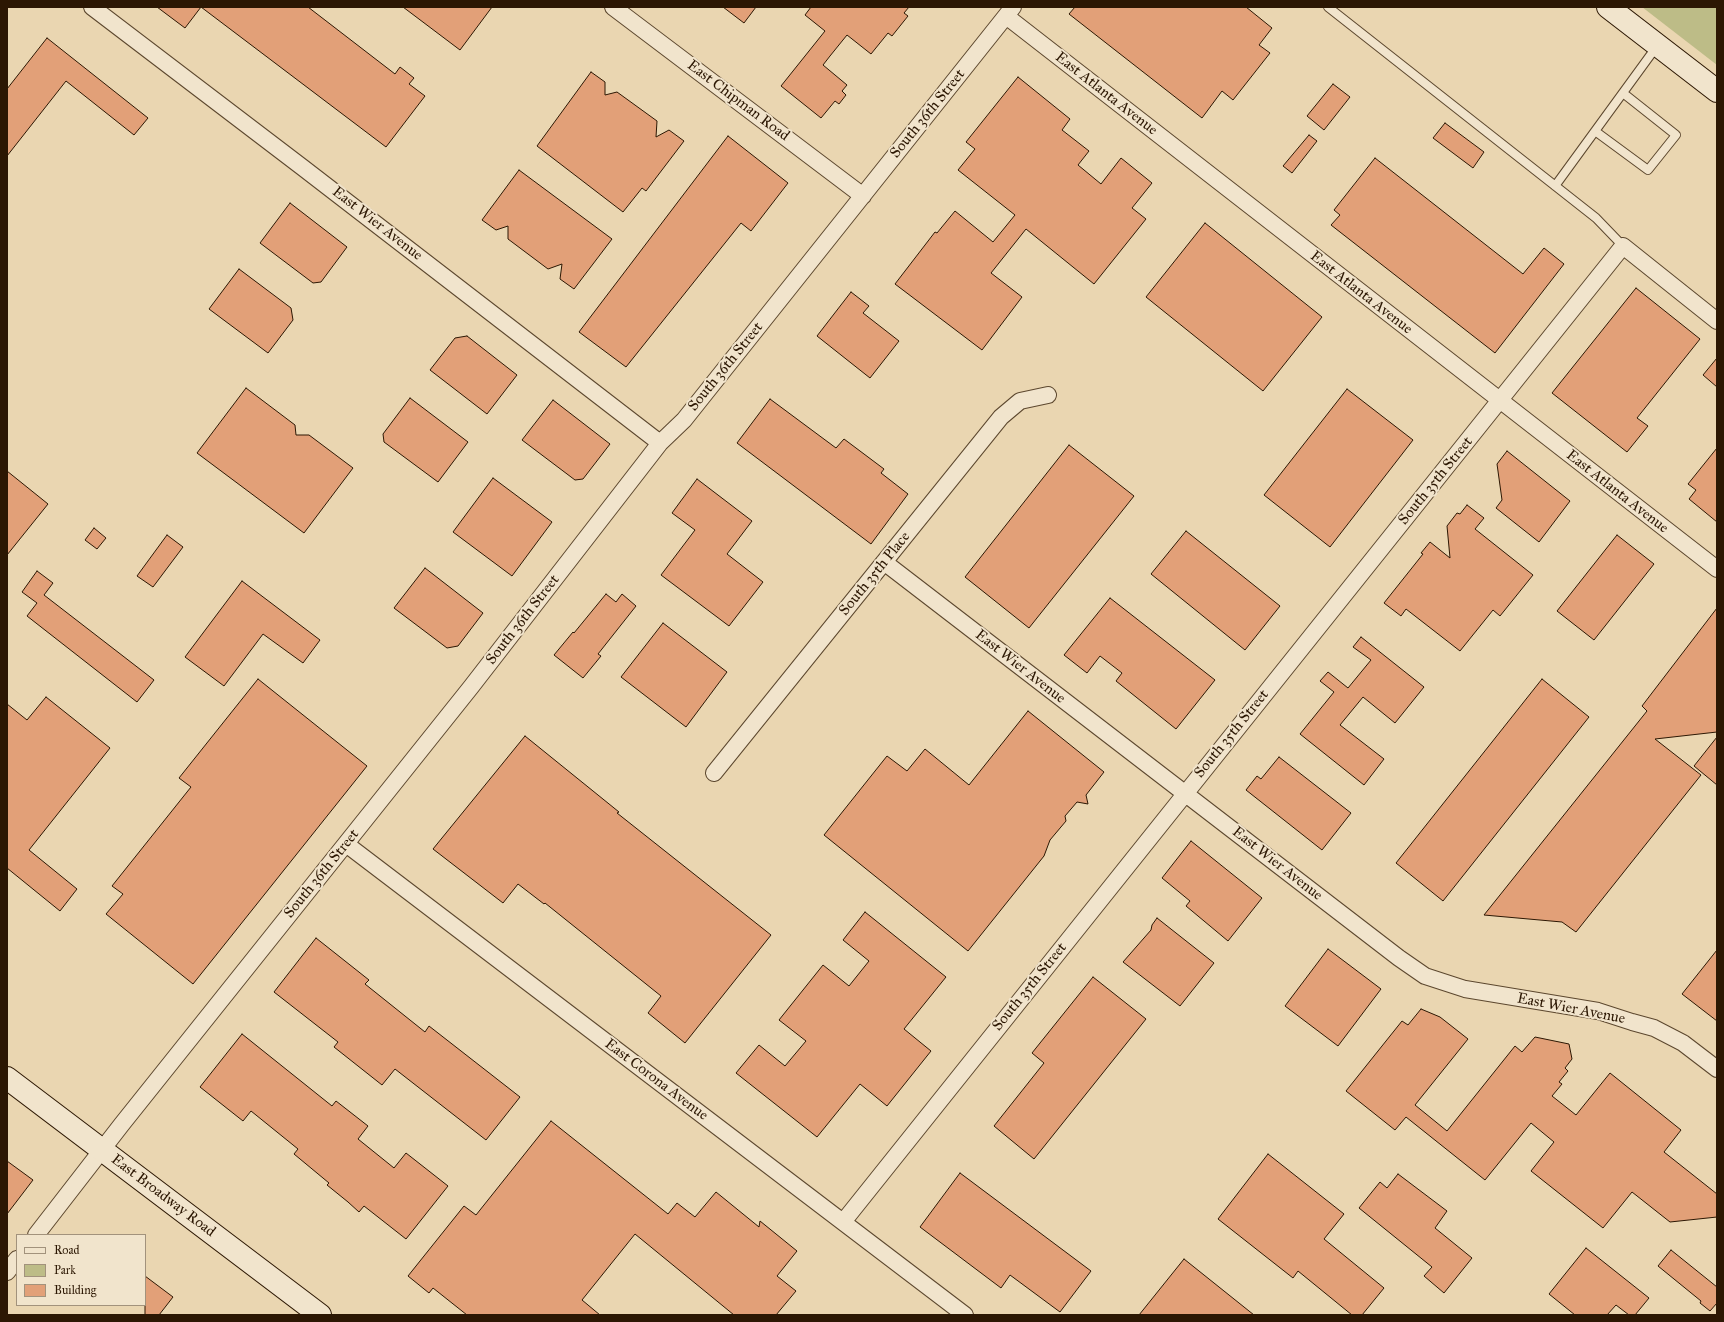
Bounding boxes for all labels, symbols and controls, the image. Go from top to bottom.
street label: East Atlanta Avenue [1051,49,1161,139]
street label: East Chipman Road [683,57,793,145]
street label: South 36th Street [887,66,969,162]
street label: East Wier Avenue [328,183,426,265]
street label: East Atlanta Avenue [1306,248,1416,338]
street label: South 36th Street [685,319,767,415]
street label: South 35th Street [1395,433,1477,529]
street label: East Atlanta Avenue [1562,447,1672,537]
street label: South 35th Place [836,528,914,620]
street label: South 36th Street [482,572,564,668]
street label: East Wier Avenue [971,626,1069,708]
street label: South 35th Street [1191,686,1273,782]
street label: East Wier Avenue [1228,823,1326,905]
street label: South 36th Street [281,826,363,922]
street label: South 35th Street [989,939,1071,1035]
street label: East Wier Avenue [1516,990,1626,1028]
street label: East Corona Avenue [601,1035,711,1125]
street label: East Broadway Road [107,1151,219,1241]
legend [16,1234,146,1306]
text: Road [54,1243,80,1257]
text: Park [54,1263,76,1277]
text: Building [54,1283,96,1297]

